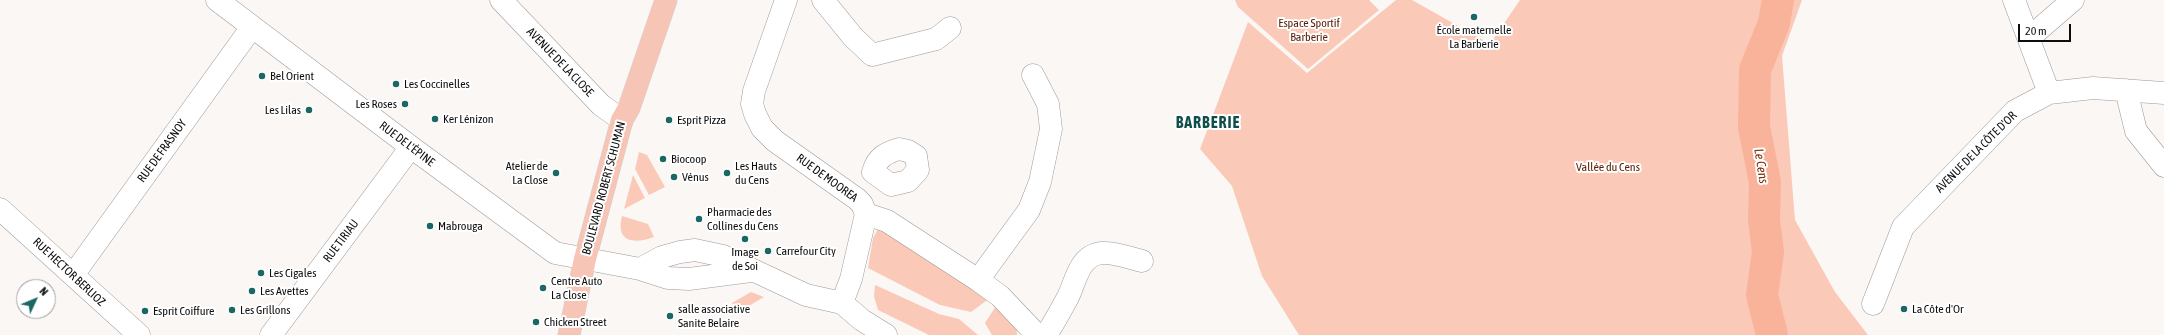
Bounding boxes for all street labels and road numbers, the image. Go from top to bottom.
street label: AVENUE DE LA CLOSE [524,25,596,99]
street label: AVENUE DE LA CÔTE D'OR [1932,108,2020,196]
street label: RUE DE FRASNOY [134,117,190,185]
street label: RUE DE L'ÉPINE [376,119,438,169]
street label: BOULEVARD ROBERT SCHUMAN [579,120,629,256]
street label: RUE DE MOOREA [793,151,861,205]
street label: RUE TIRIAU [320,217,362,265]
street label: RUE HECTOR BERLIOZ [30,235,108,309]

